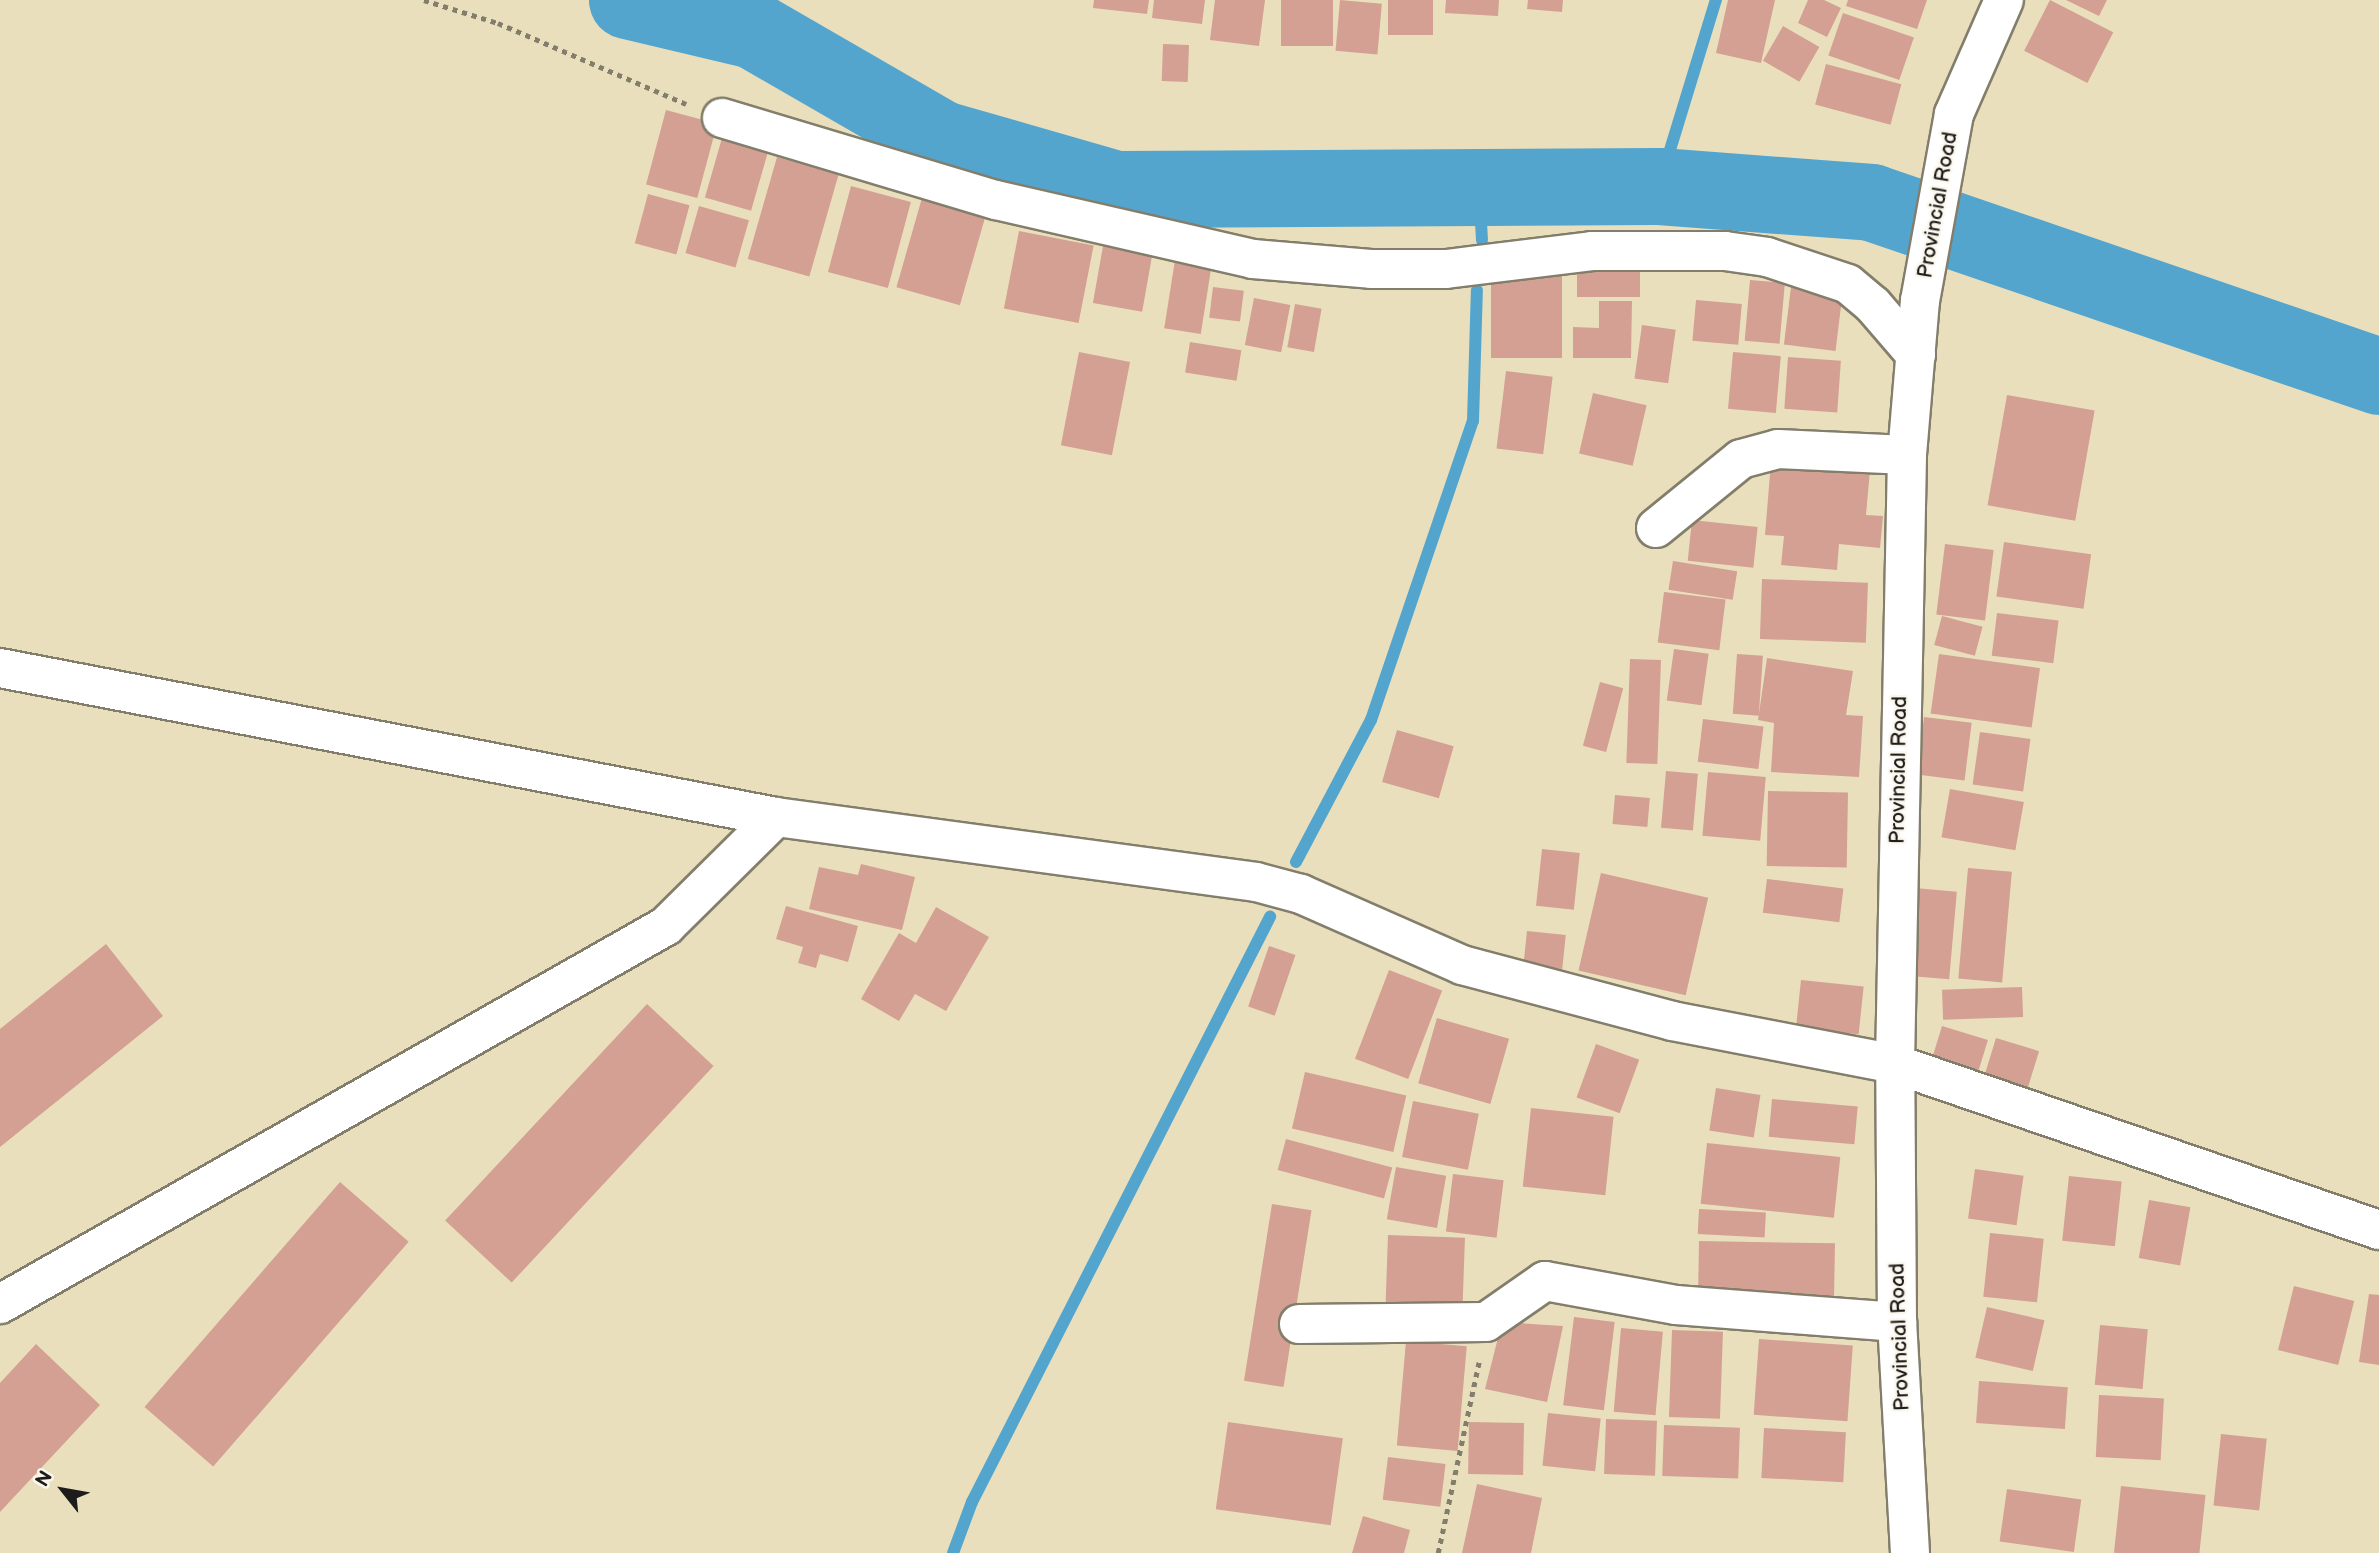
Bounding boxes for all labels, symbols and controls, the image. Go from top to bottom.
street label: Provincial Road [1913,130,1963,280]
street label: Provincial Road [1885,696,1913,844]
street label: Provincial Road [1885,1263,1915,1411]
north arrow [28,1455,98,1525]
text: N [31,1467,58,1491]

